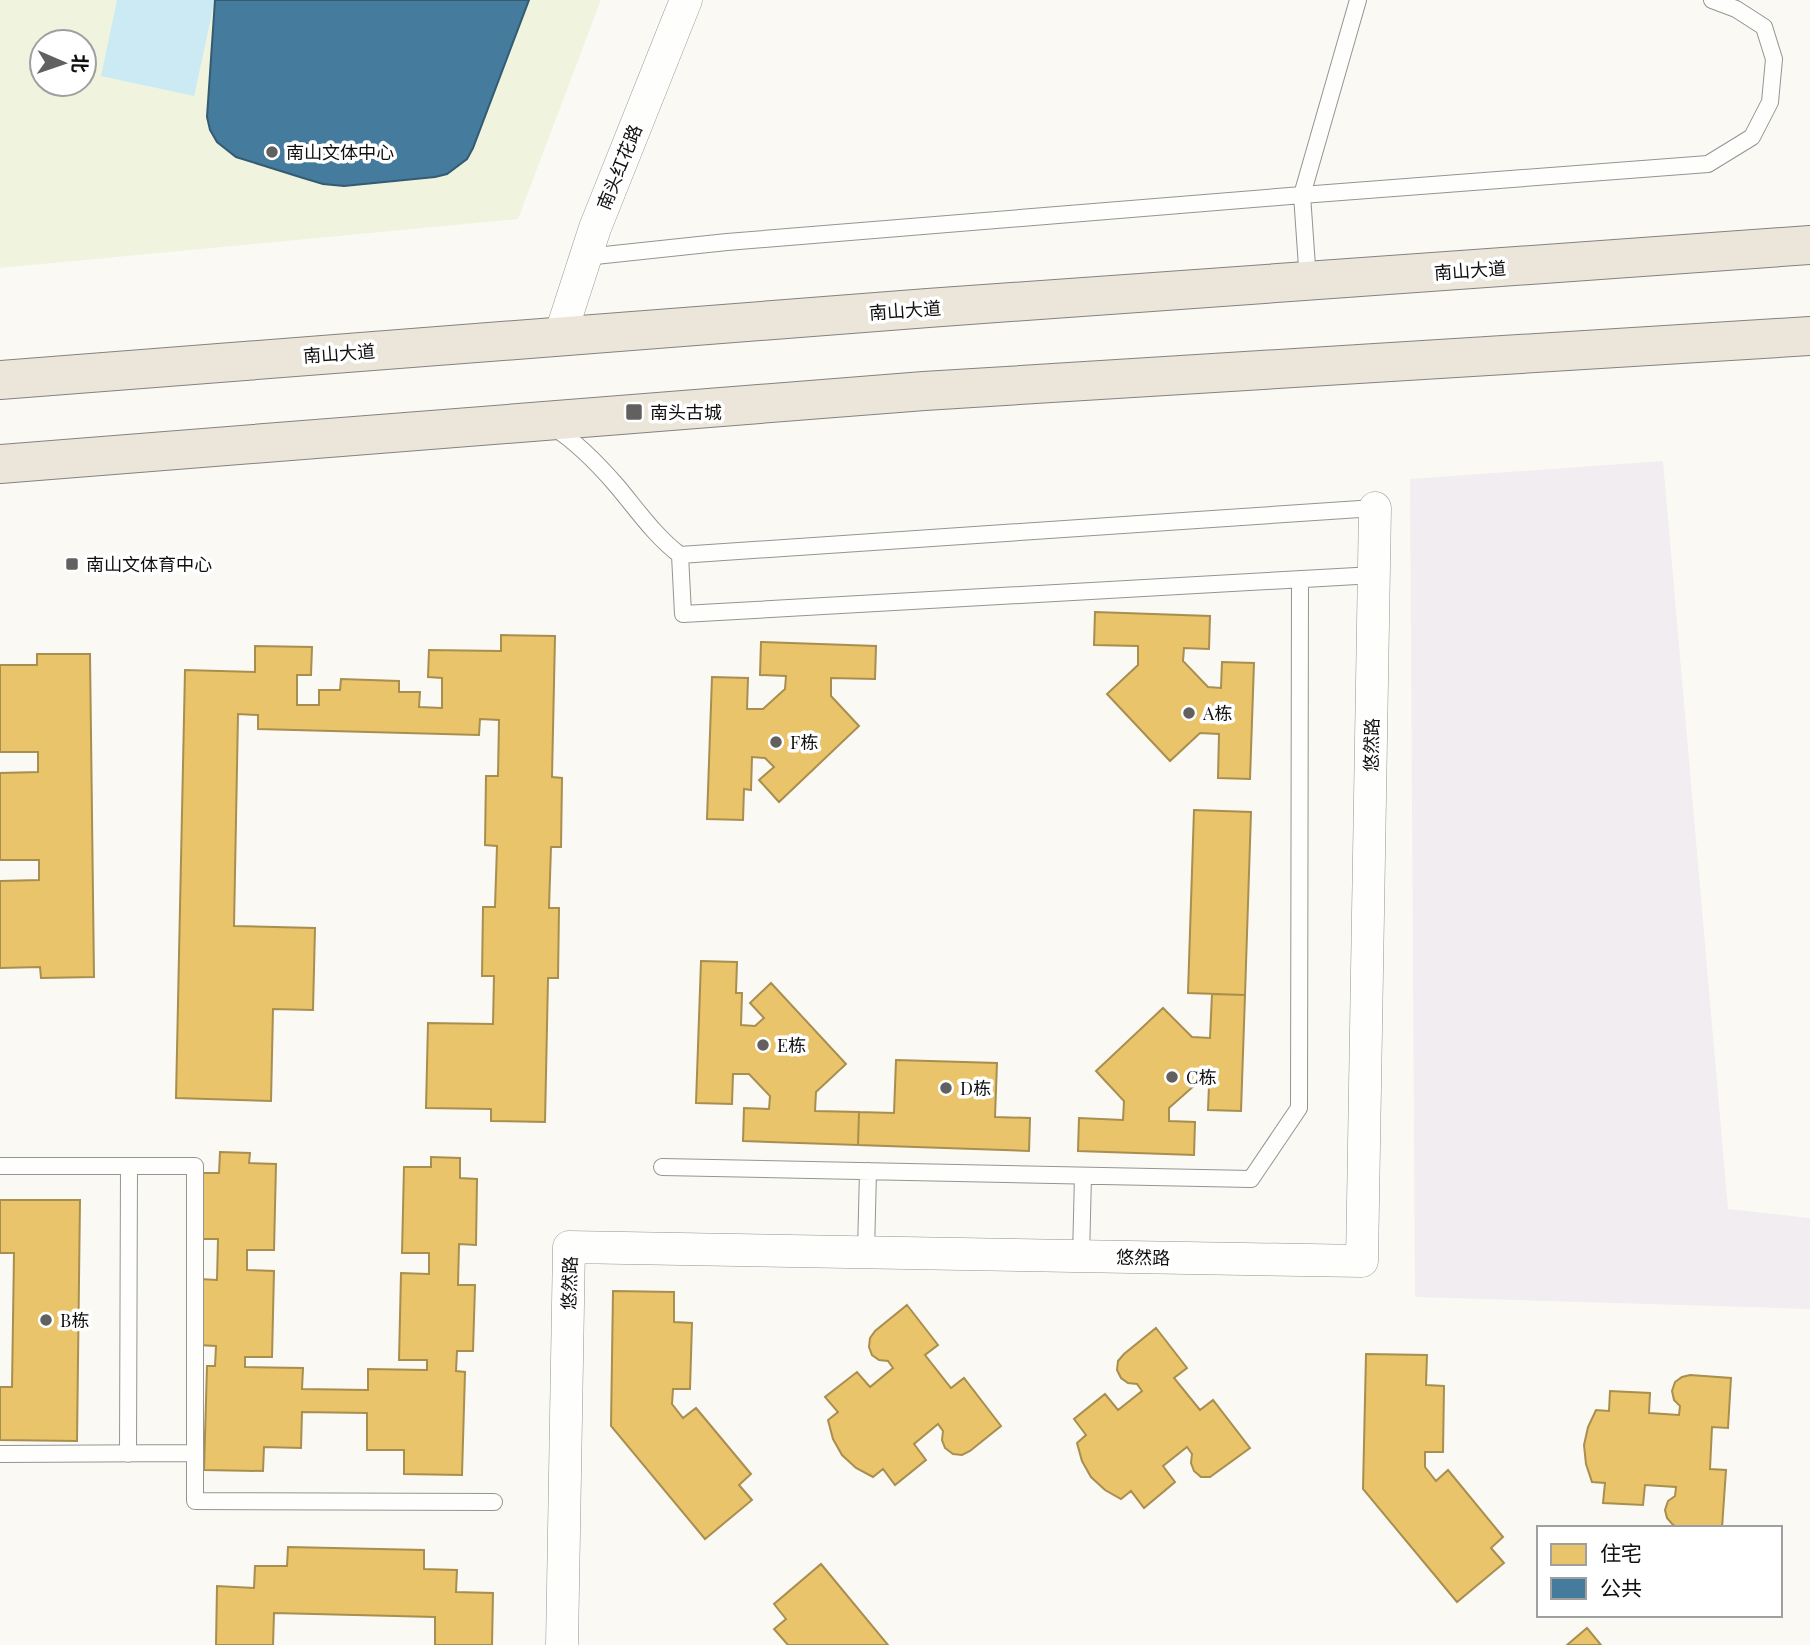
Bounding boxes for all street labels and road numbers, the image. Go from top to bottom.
street label: 南头红花路 [591,121,647,213]
street label: 南山大道 [1433,256,1507,284]
street label: 南山大道 [868,296,942,324]
street label: 南山大道 [302,339,376,367]
street label: 悠然路 [1359,718,1383,772]
street label: 悠然路 [1116,1245,1170,1269]
street label: 悠然路 [556,1256,582,1310]

